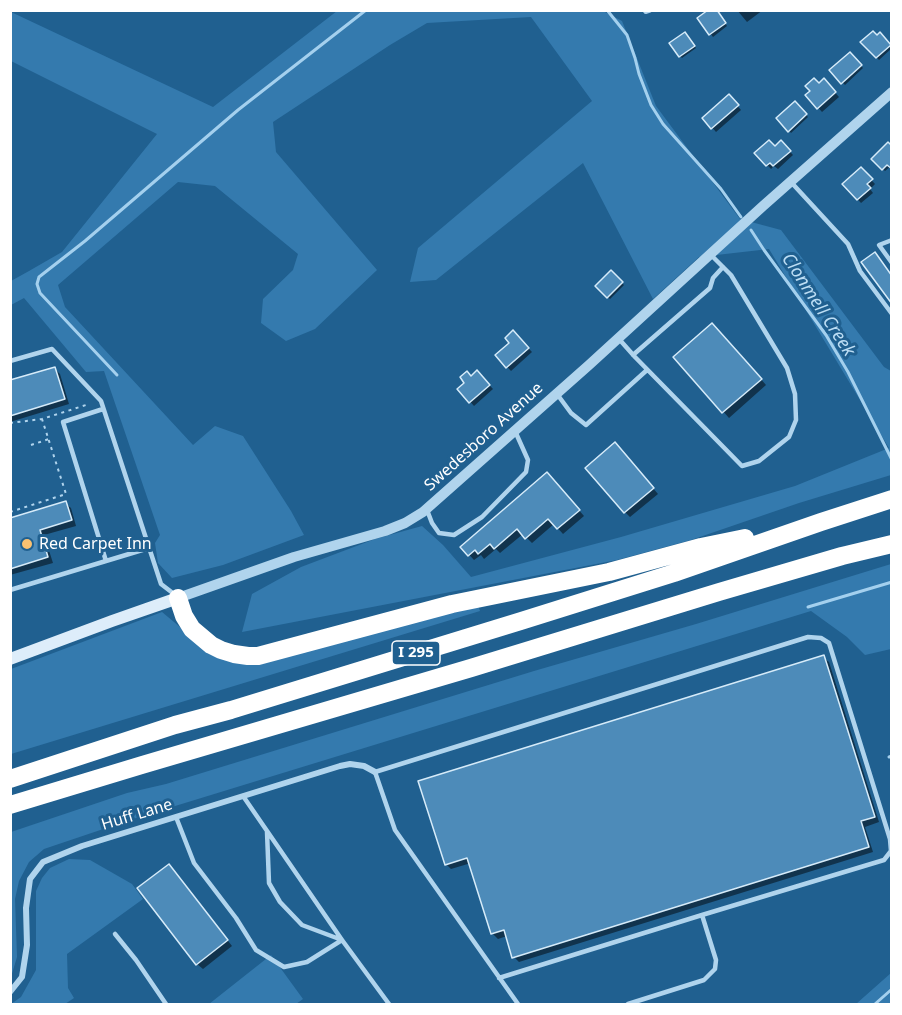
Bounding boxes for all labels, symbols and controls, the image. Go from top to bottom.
water label: Clonmell Creek [777,249,859,361]
street label: Swedesboro Avenue [421,379,547,495]
place label: Red Carpet Inn [39,534,152,554]
marker: Red Carpet Inn [20,537,34,551]
road number: I 295 [392,641,440,665]
street label: Huff Lane [99,795,175,835]

